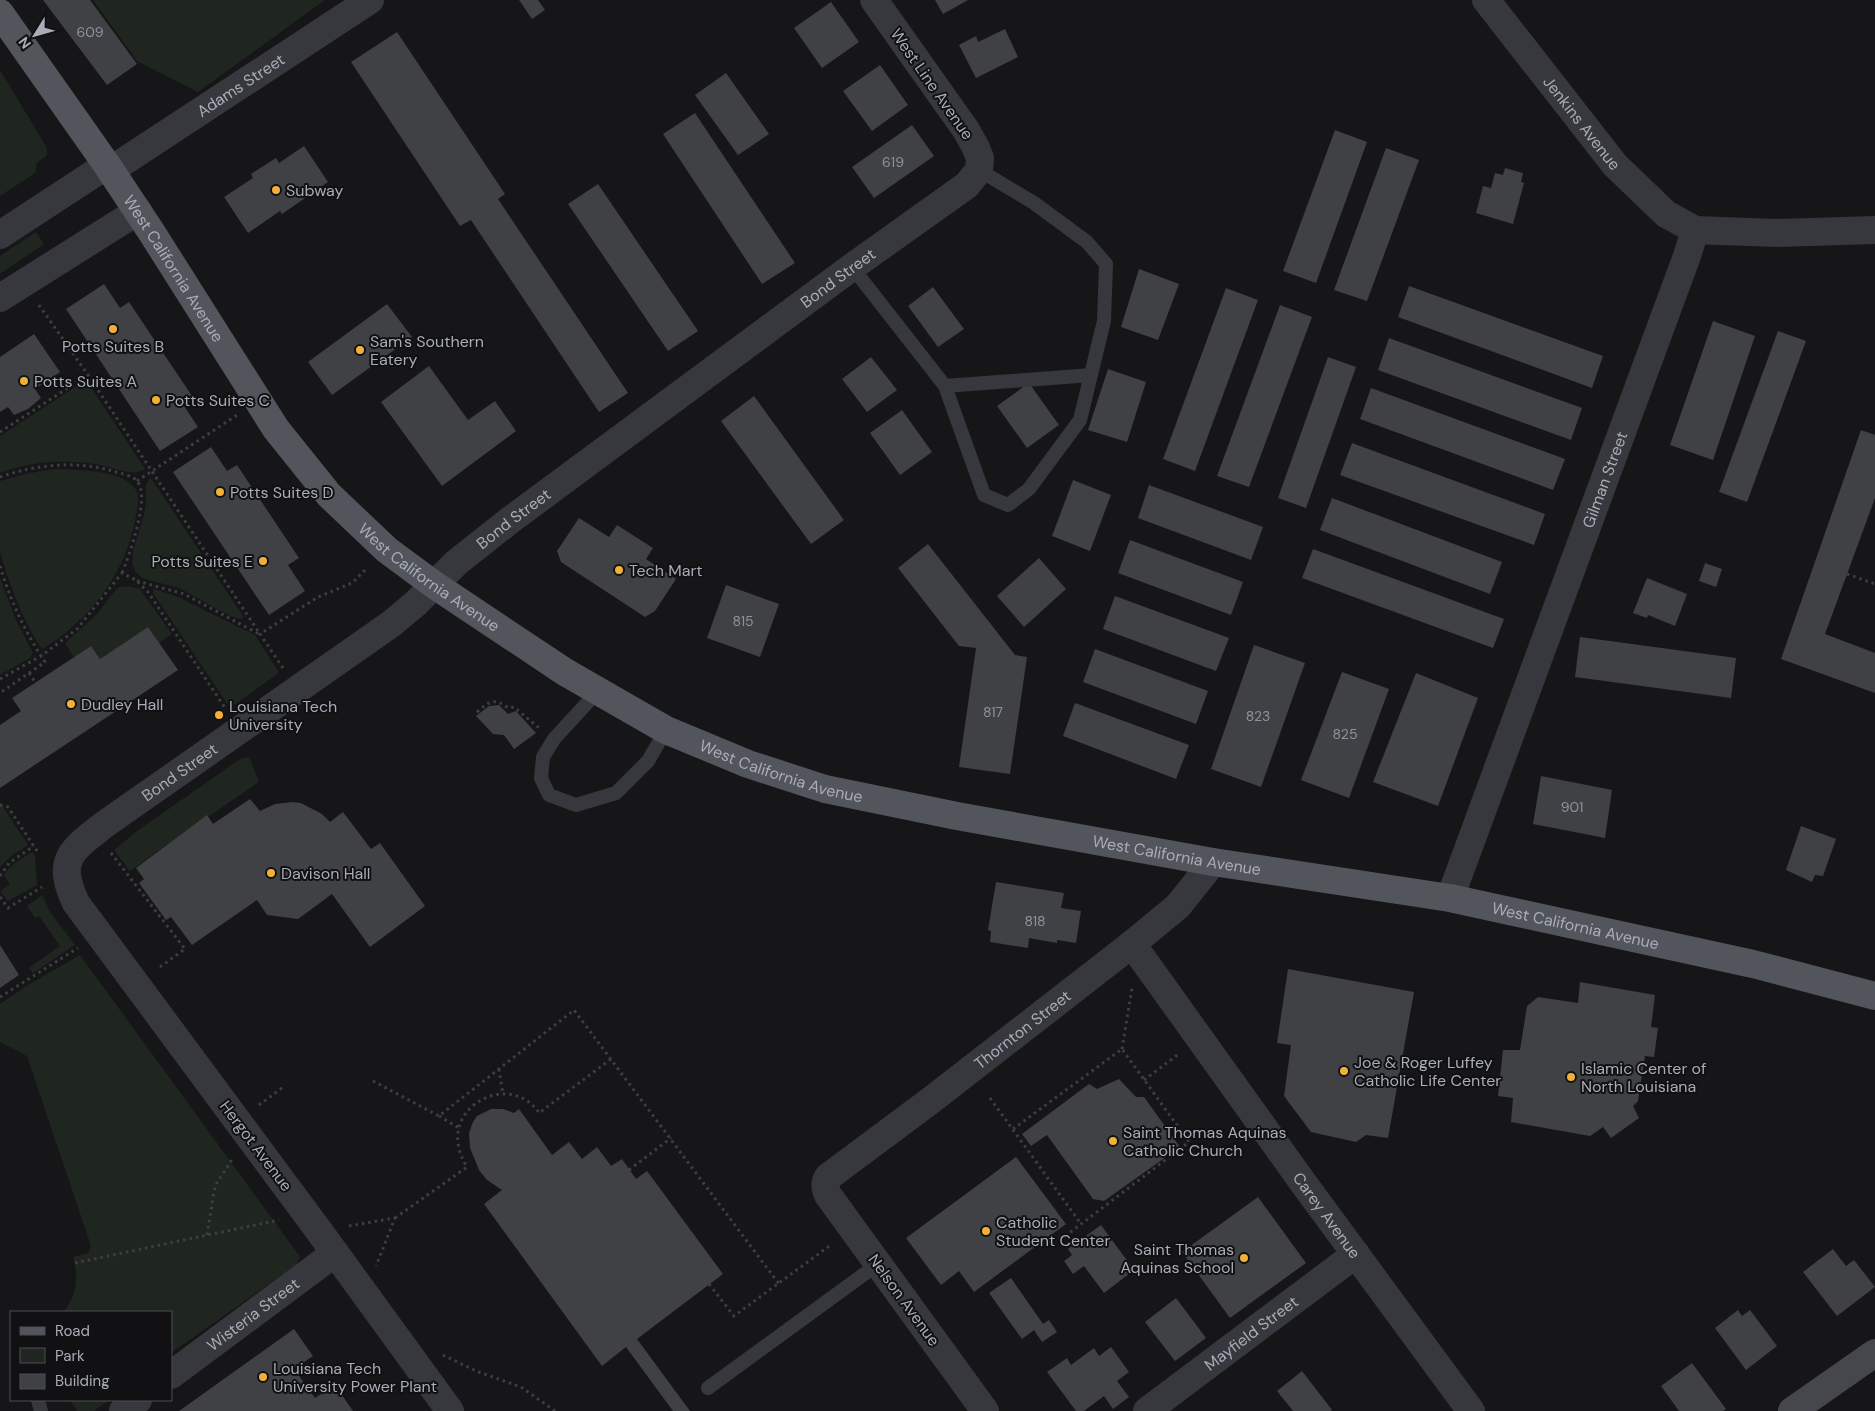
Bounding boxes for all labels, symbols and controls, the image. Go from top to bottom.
north arrow [10,10,60,60]
house number: 609 [76,23,104,41]
street label: West Line Avenue [886,24,978,144]
text: N [14,33,35,52]
street label: Adams Street [193,48,289,121]
street label: Jenkins Avenue [1539,71,1626,174]
house number: 619 [882,153,904,171]
place label: Subway [286,180,344,201]
marker: Subway [270,184,282,196]
street label: West California Avenue [119,191,229,346]
street label: Bond Street [796,243,879,312]
marker: Potts Suites B [107,323,119,335]
place label: Sam's Southern Eatery [370,331,484,370]
place label: Potts Suites B [62,336,164,357]
marker: Sam's Southern Eatery [354,344,366,356]
place label: Potts Suites A [34,371,138,392]
marker: Potts Suites A [18,375,30,387]
place label: Potts Suites C [166,390,270,411]
marker: Potts Suites C [150,394,162,406]
street label: Gilman Street [1577,428,1632,531]
place label: Potts Suites D [230,482,334,503]
street label: Bond Street [472,483,555,553]
marker: Potts Suites D [214,486,226,498]
street label: West California Avenue [354,518,504,636]
place label: Potts Suites E [151,551,253,572]
marker: Potts Suites E [257,555,269,567]
place label: Tech Mart [629,560,703,581]
marker: Tech Mart [613,564,625,576]
house number: 815 [732,612,754,630]
place label: Dudley Hall [81,694,163,715]
place label: Louisiana Tech University [229,696,337,735]
marker: Dudley Hall [65,698,77,710]
house number: 817 [983,703,1003,721]
house number: 823 [1246,707,1270,725]
marker: Louisiana Tech University [213,709,225,721]
house number: 825 [1333,725,1357,743]
street label: West California Avenue [697,735,865,807]
street label: Bond Street [137,738,222,806]
house number: 901 [1561,798,1583,816]
street label: West California Avenue [1091,830,1263,880]
place label: Davison Hall [281,863,370,884]
marker: Davison Hall [265,867,277,879]
street label: West California Avenue [1490,897,1661,954]
house number: 818 [1024,912,1046,930]
street label: Thornton Street [970,985,1075,1074]
place label: Joe & Roger Luffey Catholic Life Center [1354,1052,1501,1091]
place label: Islamic Center of North Louisiana [1581,1058,1707,1097]
marker: Joe & Roger Luffey Catholic Life Center [1338,1065,1350,1077]
marker: Islamic Center of North Louisiana [1565,1071,1577,1083]
street label: Hergot Avenue [215,1096,297,1196]
place label: Saint Thomas Aquinas Catholic Church [1123,1122,1287,1161]
marker: Saint Thomas Aquinas Catholic Church [1107,1135,1119,1147]
street label: Carey Avenue [1288,1168,1366,1263]
place label: Catholic Student Center [996,1212,1110,1251]
marker: Catholic Student Center [980,1225,992,1237]
place label: Saint Thomas Aquinas School [1120,1239,1234,1278]
street label: Nelson Avenue [863,1250,945,1350]
marker: Saint Thomas Aquinas School [1238,1252,1250,1264]
street label: Wisteria Street [202,1273,303,1355]
street label: Mayfield Street [1200,1291,1302,1375]
legend [10,1311,172,1401]
text: Road [55,1321,90,1341]
text: Park [55,1346,85,1366]
place label: Louisiana Tech University Power Plant [273,1358,437,1397]
text: Building [55,1371,110,1391]
marker: Louisiana Tech University Power Plant [257,1371,269,1383]

